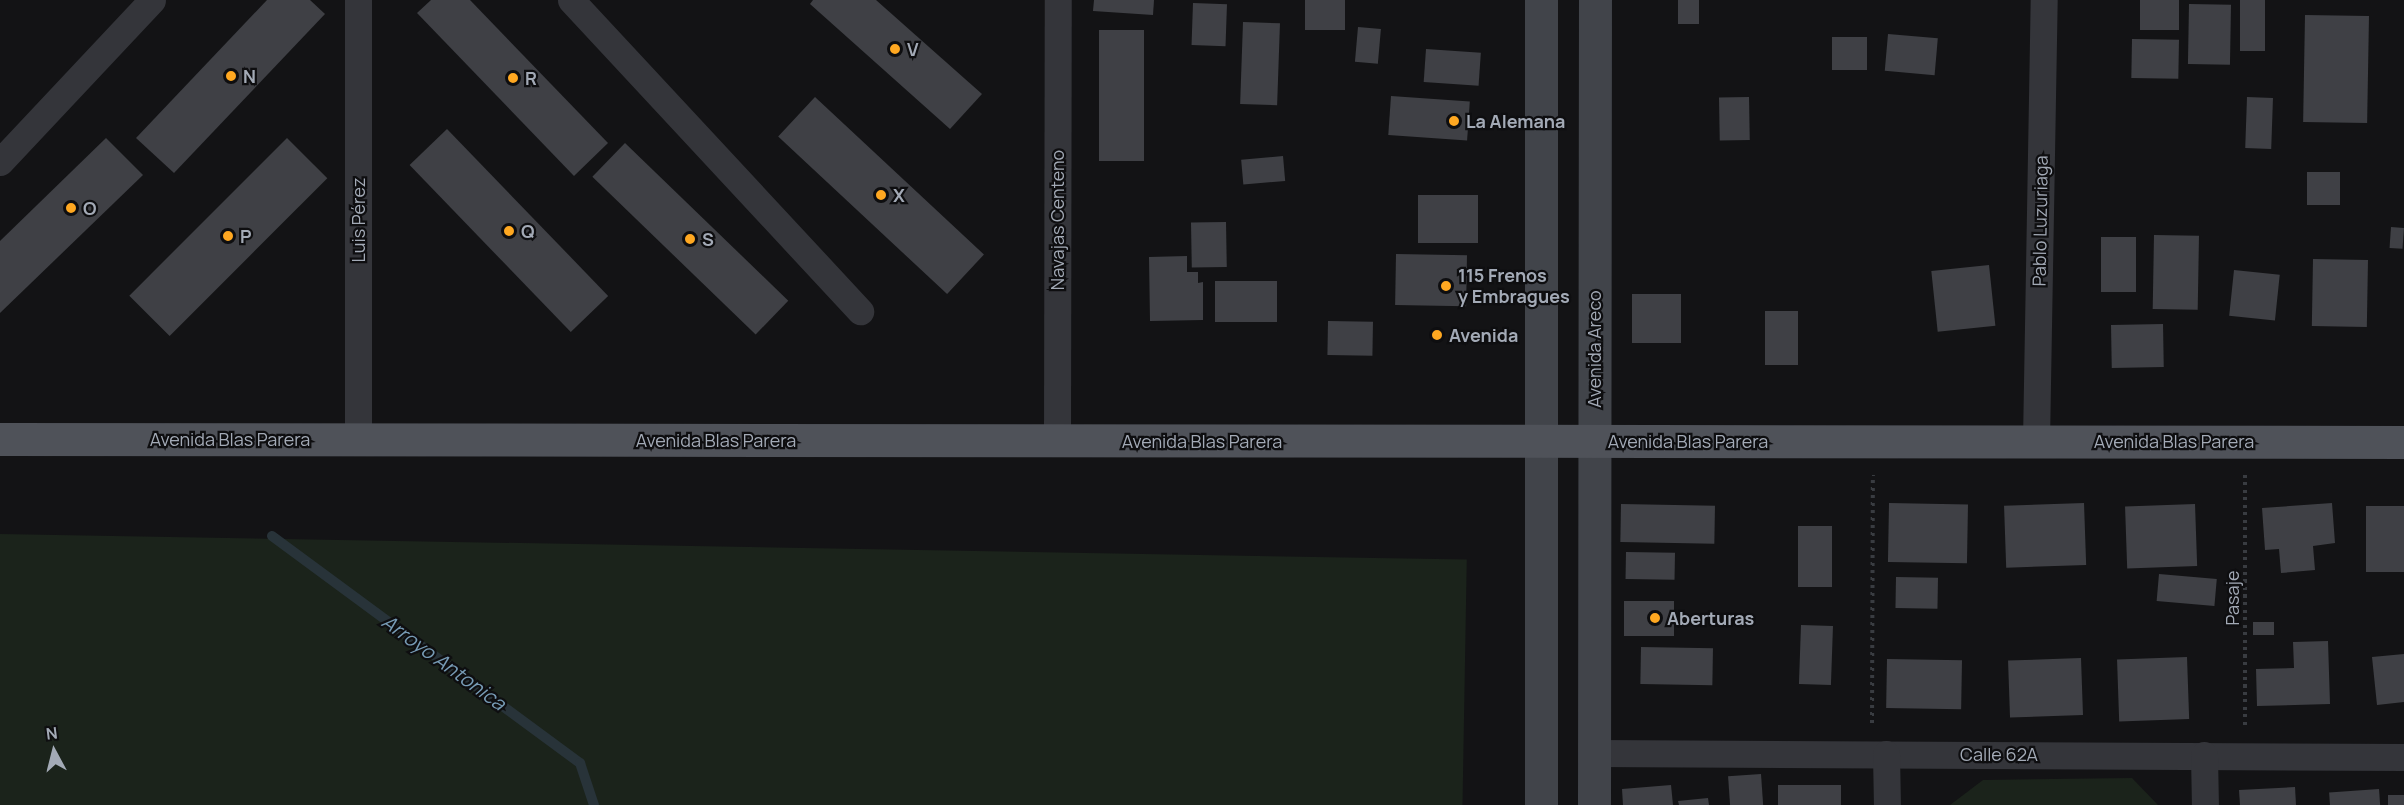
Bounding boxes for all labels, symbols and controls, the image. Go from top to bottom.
place label: V [907,38,919,60]
marker: V [888,42,902,56]
place label: N [243,65,256,87]
place label: R [525,67,537,89]
marker: N [224,69,238,83]
marker: R [506,71,520,85]
place label: La Alemana [1466,110,1565,132]
marker: La Alemana [1447,114,1461,128]
street label: Navajas Centeno [1046,150,1068,290]
street label: Pablo Luzuriaga [2028,155,2052,287]
street label: Luis Pérez [347,178,369,262]
place label: X [893,184,905,206]
marker: X [874,188,888,202]
place label: O [83,197,96,219]
marker: O [64,201,78,215]
place label: Q [521,220,534,242]
marker: Q [502,224,516,238]
place label: P [240,225,251,247]
place label: S [702,228,714,250]
marker: P [221,229,235,243]
marker: S [683,232,697,246]
place label: 115 Frenos y Embragues [1458,265,1570,308]
marker: 115 Frenos y Embragues [1439,279,1453,293]
street label: Avenida Areco [1583,290,1605,408]
place label: Avenida [1449,324,1518,346]
marker: Avenida [1430,328,1444,342]
street label: Avenida Blas Parera [150,428,310,450]
street label: Avenida Blas Parera [636,429,796,451]
street label: Avenida Blas Parera [1122,430,1282,452]
street label: Avenida Blas Parera [1608,430,1768,452]
street label: Avenida Blas Parera [2094,430,2254,452]
street label: Pasaje [2221,571,2243,625]
place label: Aberturas [1667,607,1754,629]
water label: Arroyo Antonica [378,609,510,715]
marker: Aberturas [1648,611,1662,625]
north arrow [24,721,84,781]
text: N [45,722,59,745]
street label: Calle 62A [1960,743,2038,765]

